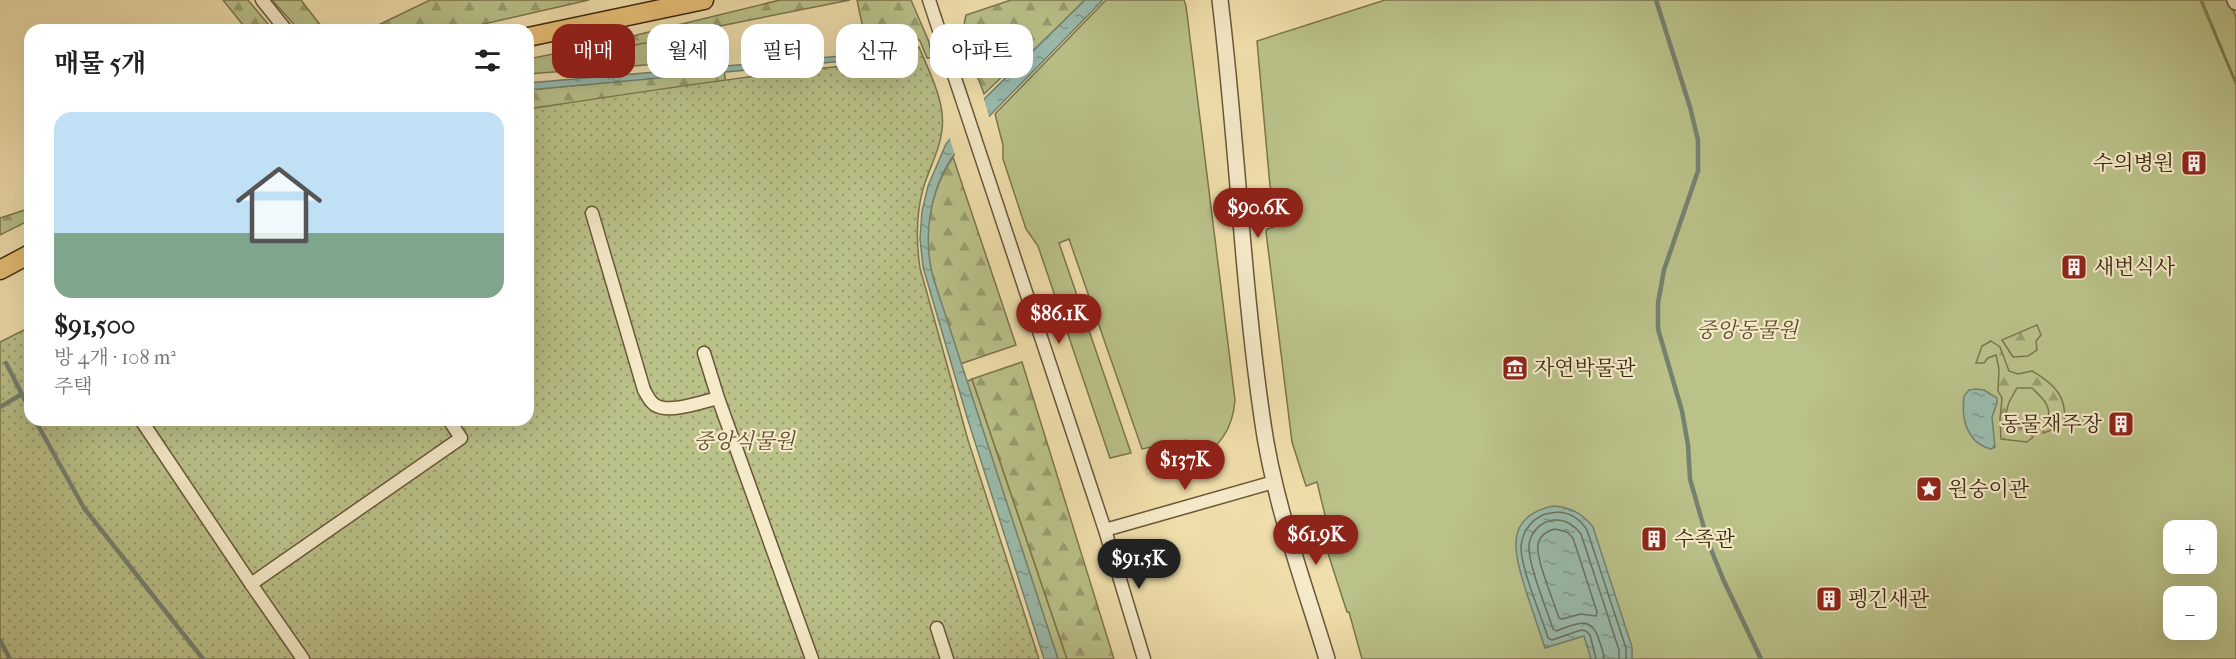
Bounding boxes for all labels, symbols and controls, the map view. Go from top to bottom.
chip: 매매 [552,24,635,78]
chip: 월세 [647,24,729,78]
chip: 필터 [741,24,824,78]
chip: 신규 [836,24,918,78]
chip: 아파트 [930,24,1033,78]
icon: filters [471,44,504,77]
text: 매물 5개 [54,48,146,79]
building icon: 수의병원 [2179,148,2209,178]
icon: home [225,151,333,259]
place label: 수의병원 [2093,151,2174,175]
pin: $90.6K [1209,188,1307,239]
text: $90.6K [1227,196,1289,219]
building icon: 새번식사 [2059,252,2089,282]
place label: 새번식사 [2094,255,2176,279]
pin: $86.1K [1010,294,1108,345]
text: $86.1K [1030,302,1088,325]
text: $91,500 [54,310,135,341]
park label: 중앙동물원 [1696,318,1799,342]
text: 방 4개 · 108 m² [54,346,176,369]
museum icon: 자연박물관 [1500,353,1530,383]
place label: 자연박물관 [1534,356,1636,380]
text: 주택 [54,375,93,398]
building icon: 동물재주장 [2106,409,2136,439]
place label: 동물재주장 [2001,412,2103,436]
park label: 중앙식물원 [693,429,796,453]
pin: $137K [1143,440,1227,491]
text: $137K [1160,448,1210,471]
place icon: 원숭이관 [1914,474,1944,504]
place label: 원숭이관 [1948,477,2030,501]
pin: $61.9K [1267,515,1365,566]
map controls [2163,520,2217,640]
button: + [2163,520,2217,574]
text: $61.9K [1287,523,1345,546]
building icon: 수족관 [1639,524,1669,554]
place label: 수족관 [1674,527,1736,551]
pin: $91.5K [1090,539,1188,590]
text: $91.5K [1112,547,1166,570]
building icon: 펭긴새관 [1814,584,1844,614]
button: − [2163,586,2217,640]
place label: 펭긴새관 [1848,587,1930,611]

